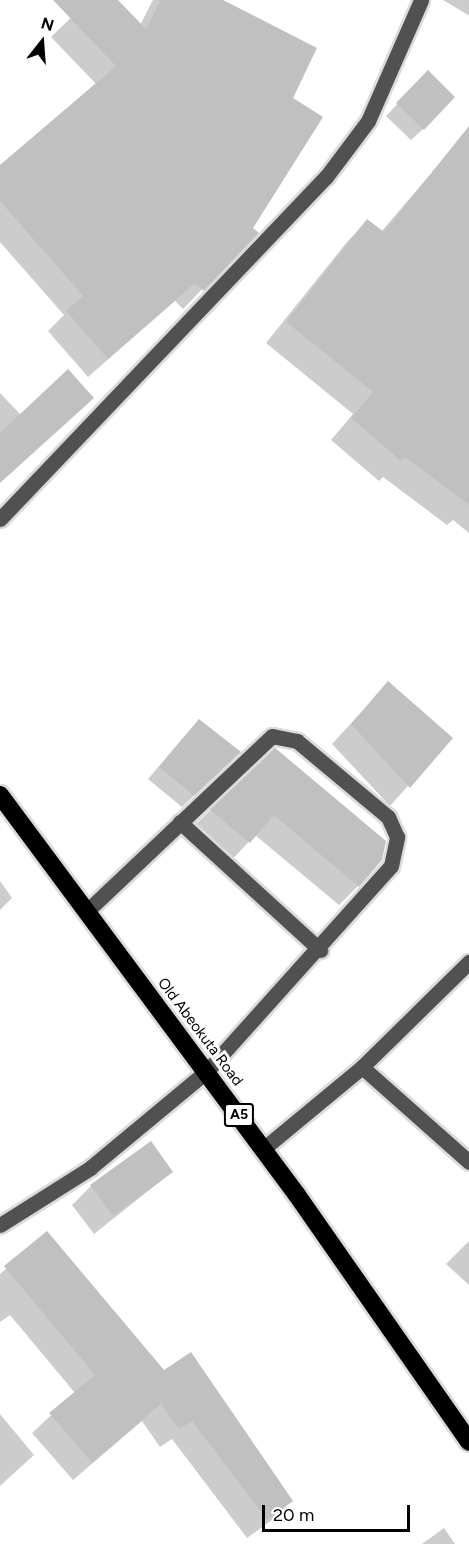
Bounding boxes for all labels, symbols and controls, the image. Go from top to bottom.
north arrow [12,12,72,72]
text: N [39,13,56,35]
street label: Old Abeokuta Road [154,974,246,1090]
road number: A5 [222,1104,256,1126]
scale bar [265,1493,414,1531]
text: 20 m [273,1504,314,1526]

